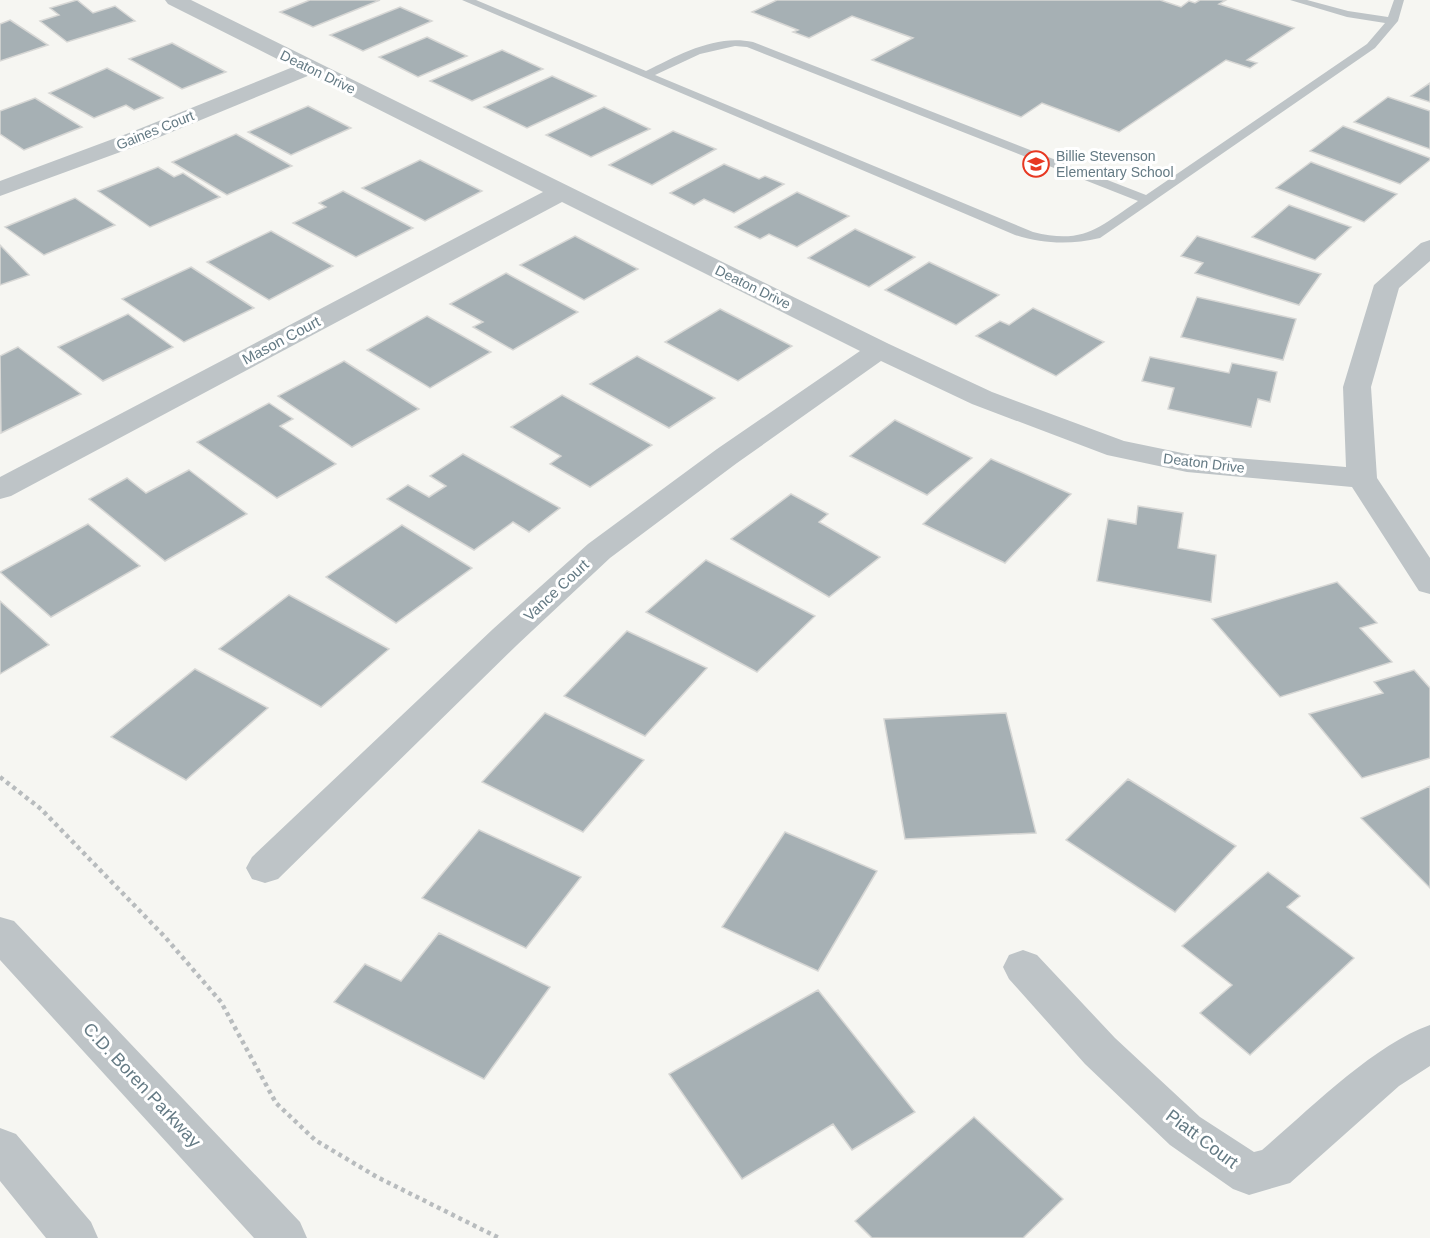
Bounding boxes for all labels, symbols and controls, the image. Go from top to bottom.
street label: Deaton Drive [278,47,358,97]
street label: Gaines Court [114,107,196,153]
place label: Billie Stevenson Elementary School [1056,148,1174,180]
school or university icon: Billie Stevenson Elementary School [1021,149,1051,179]
street label: Deaton Drive [713,262,793,312]
street label: Mason Court [239,312,324,368]
street label: Deaton Drive [1162,450,1246,476]
street label: Vance Court [520,555,592,624]
street label: C.D. Boren Parkway [79,1019,205,1151]
street label: Piatt Court [1162,1105,1242,1173]

